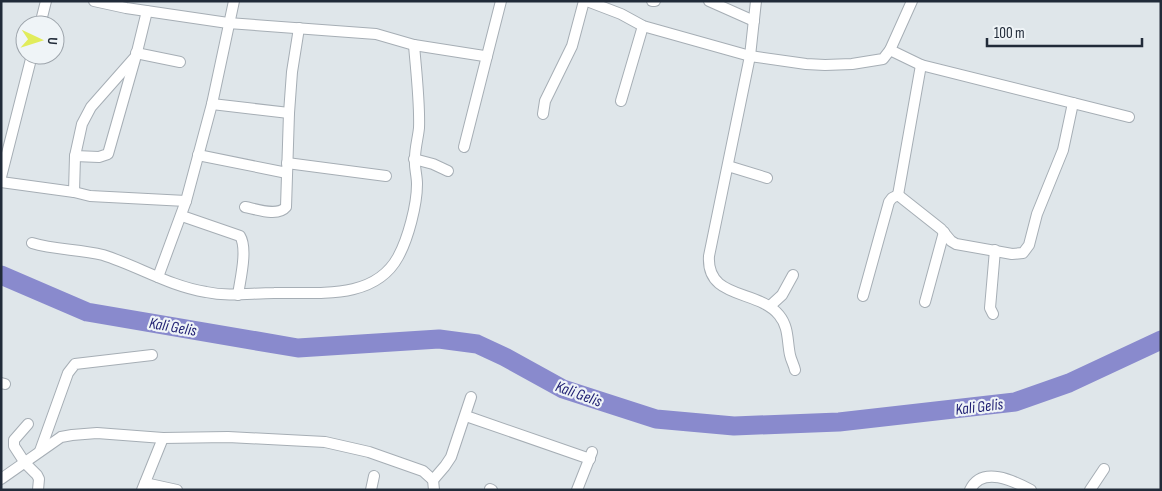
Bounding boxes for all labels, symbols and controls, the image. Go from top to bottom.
north arrow [15,15,65,65]
scale bar [987,15,1142,47]
text: 100 m [994,24,1025,43]
text: U [44,37,61,45]
water label: Kali Gelis [148,314,198,341]
water label: Kali Gelis [553,377,605,412]
water label: Kali Gelis [954,395,1004,420]

